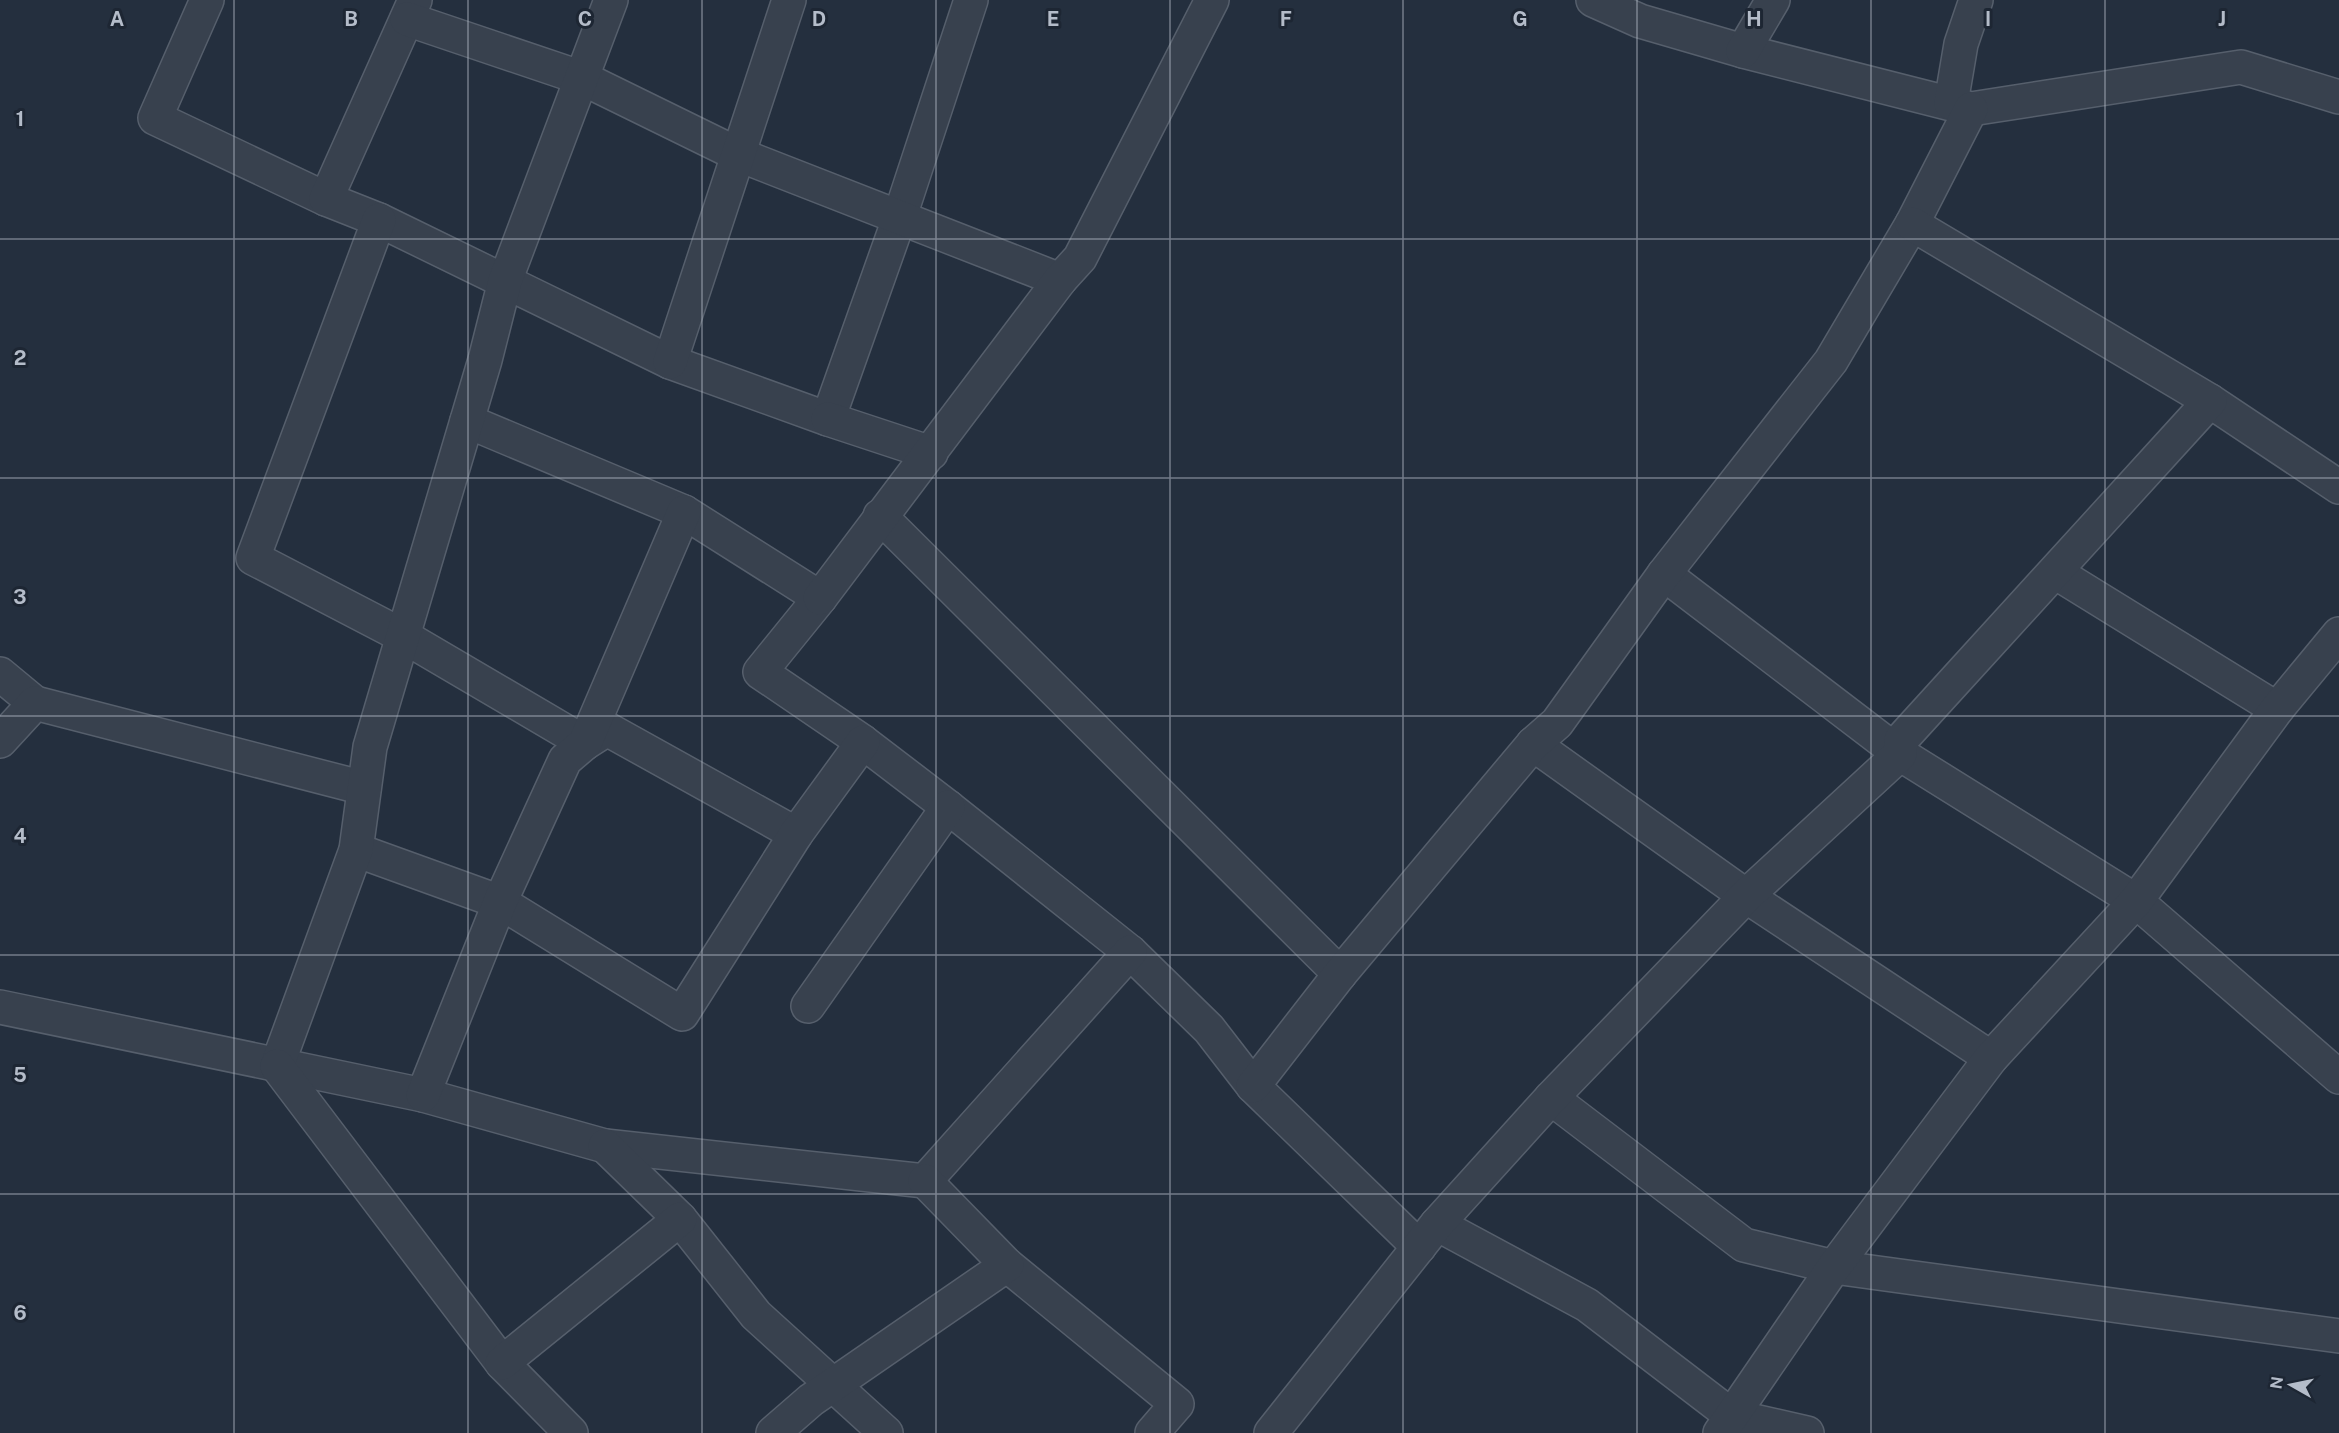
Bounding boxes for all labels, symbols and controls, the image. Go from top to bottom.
text: A [110,7,124,31]
text: B [344,7,358,31]
text: C [578,7,592,31]
text: D [812,7,826,31]
text: E [1047,7,1059,31]
text: F [1280,7,1292,31]
text: G [1512,7,1528,31]
text: H [1746,7,1762,31]
text: I [1985,7,1991,31]
text: J [2218,7,2226,31]
text: 1 [16,107,24,131]
text: 2 [14,346,26,370]
text: 3 [13,585,27,609]
text: 4 [13,824,27,848]
text: 5 [13,1063,27,1087]
text: 6 [13,1301,27,1325]
north arrow [2261,1355,2321,1415]
text: N [2266,1375,2287,1390]

